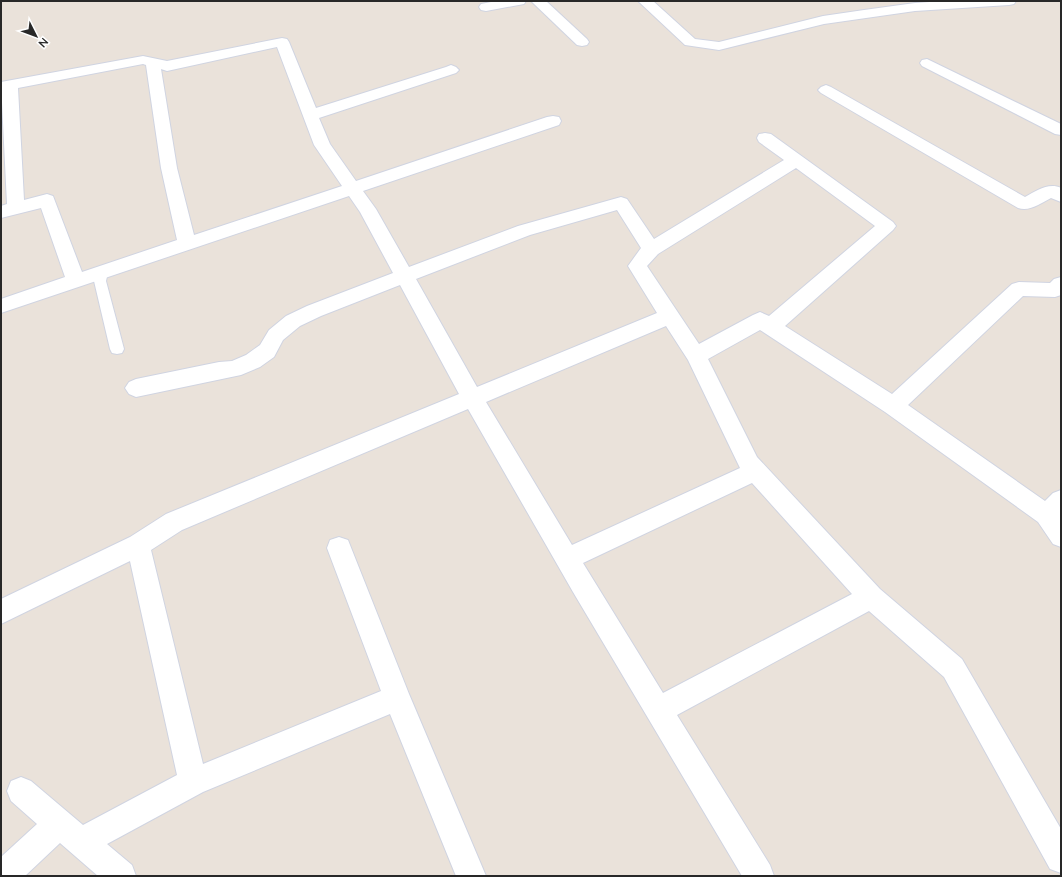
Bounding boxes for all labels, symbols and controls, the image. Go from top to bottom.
north arrow [16,16,56,56]
text: N [35,35,51,50]

